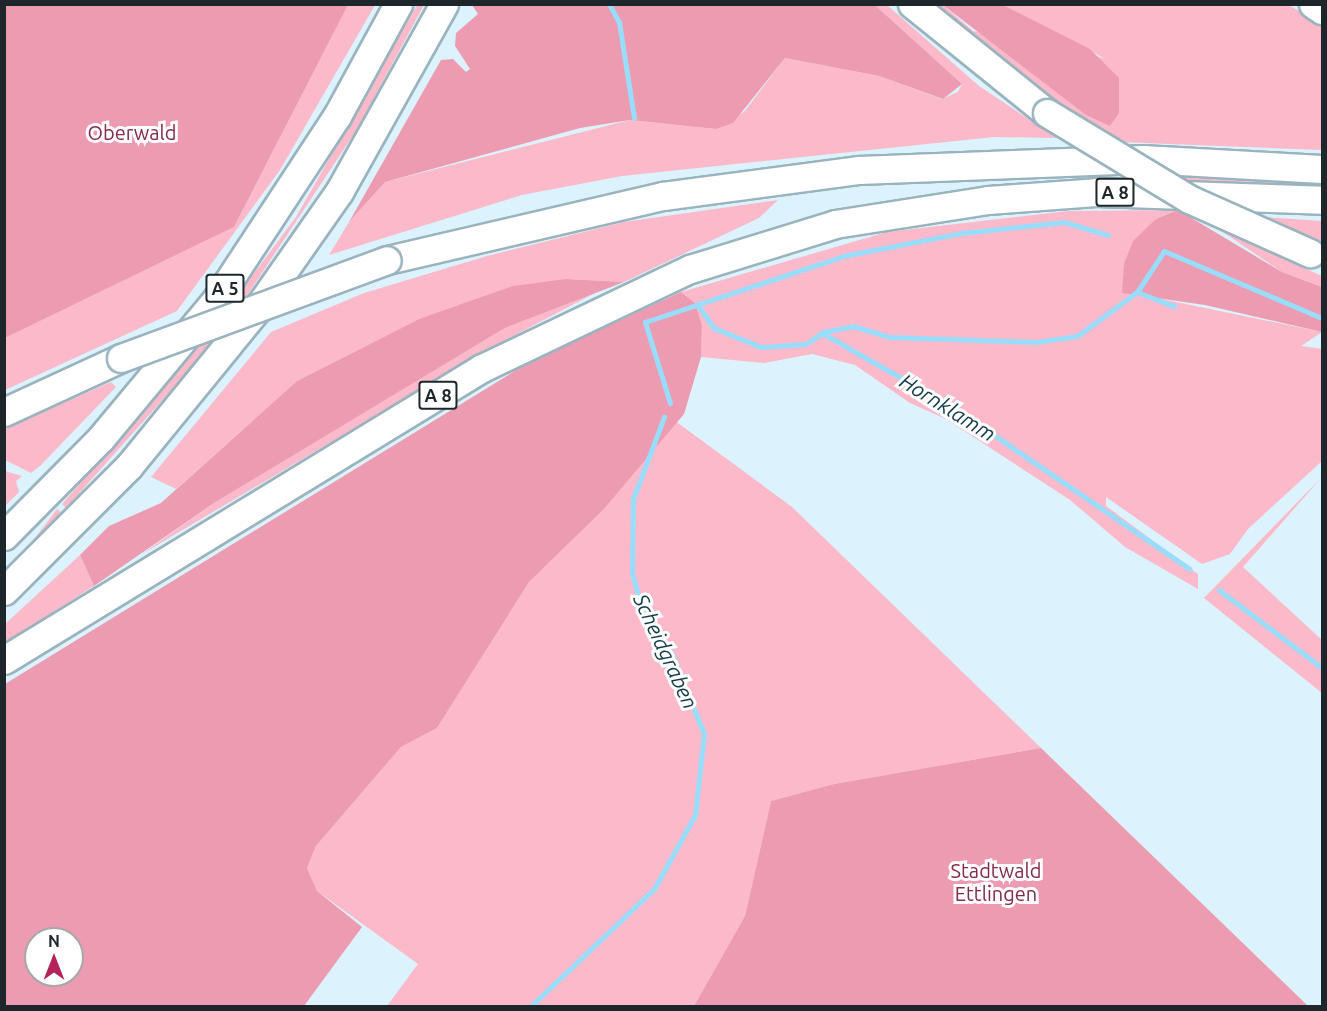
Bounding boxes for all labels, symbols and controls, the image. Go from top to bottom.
park label: Oberwald [88,120,176,144]
road number: A 8 [1094,177,1136,207]
road number: A 5 [204,273,246,303]
water label: Hornklamm [896,368,1000,446]
road number: A 8 [417,380,459,410]
water label: Scheidgraben [628,590,704,712]
park label: Stadtwald Ettlingen [951,859,1041,906]
north arrow [24,927,84,987]
text: N [48,932,60,950]

